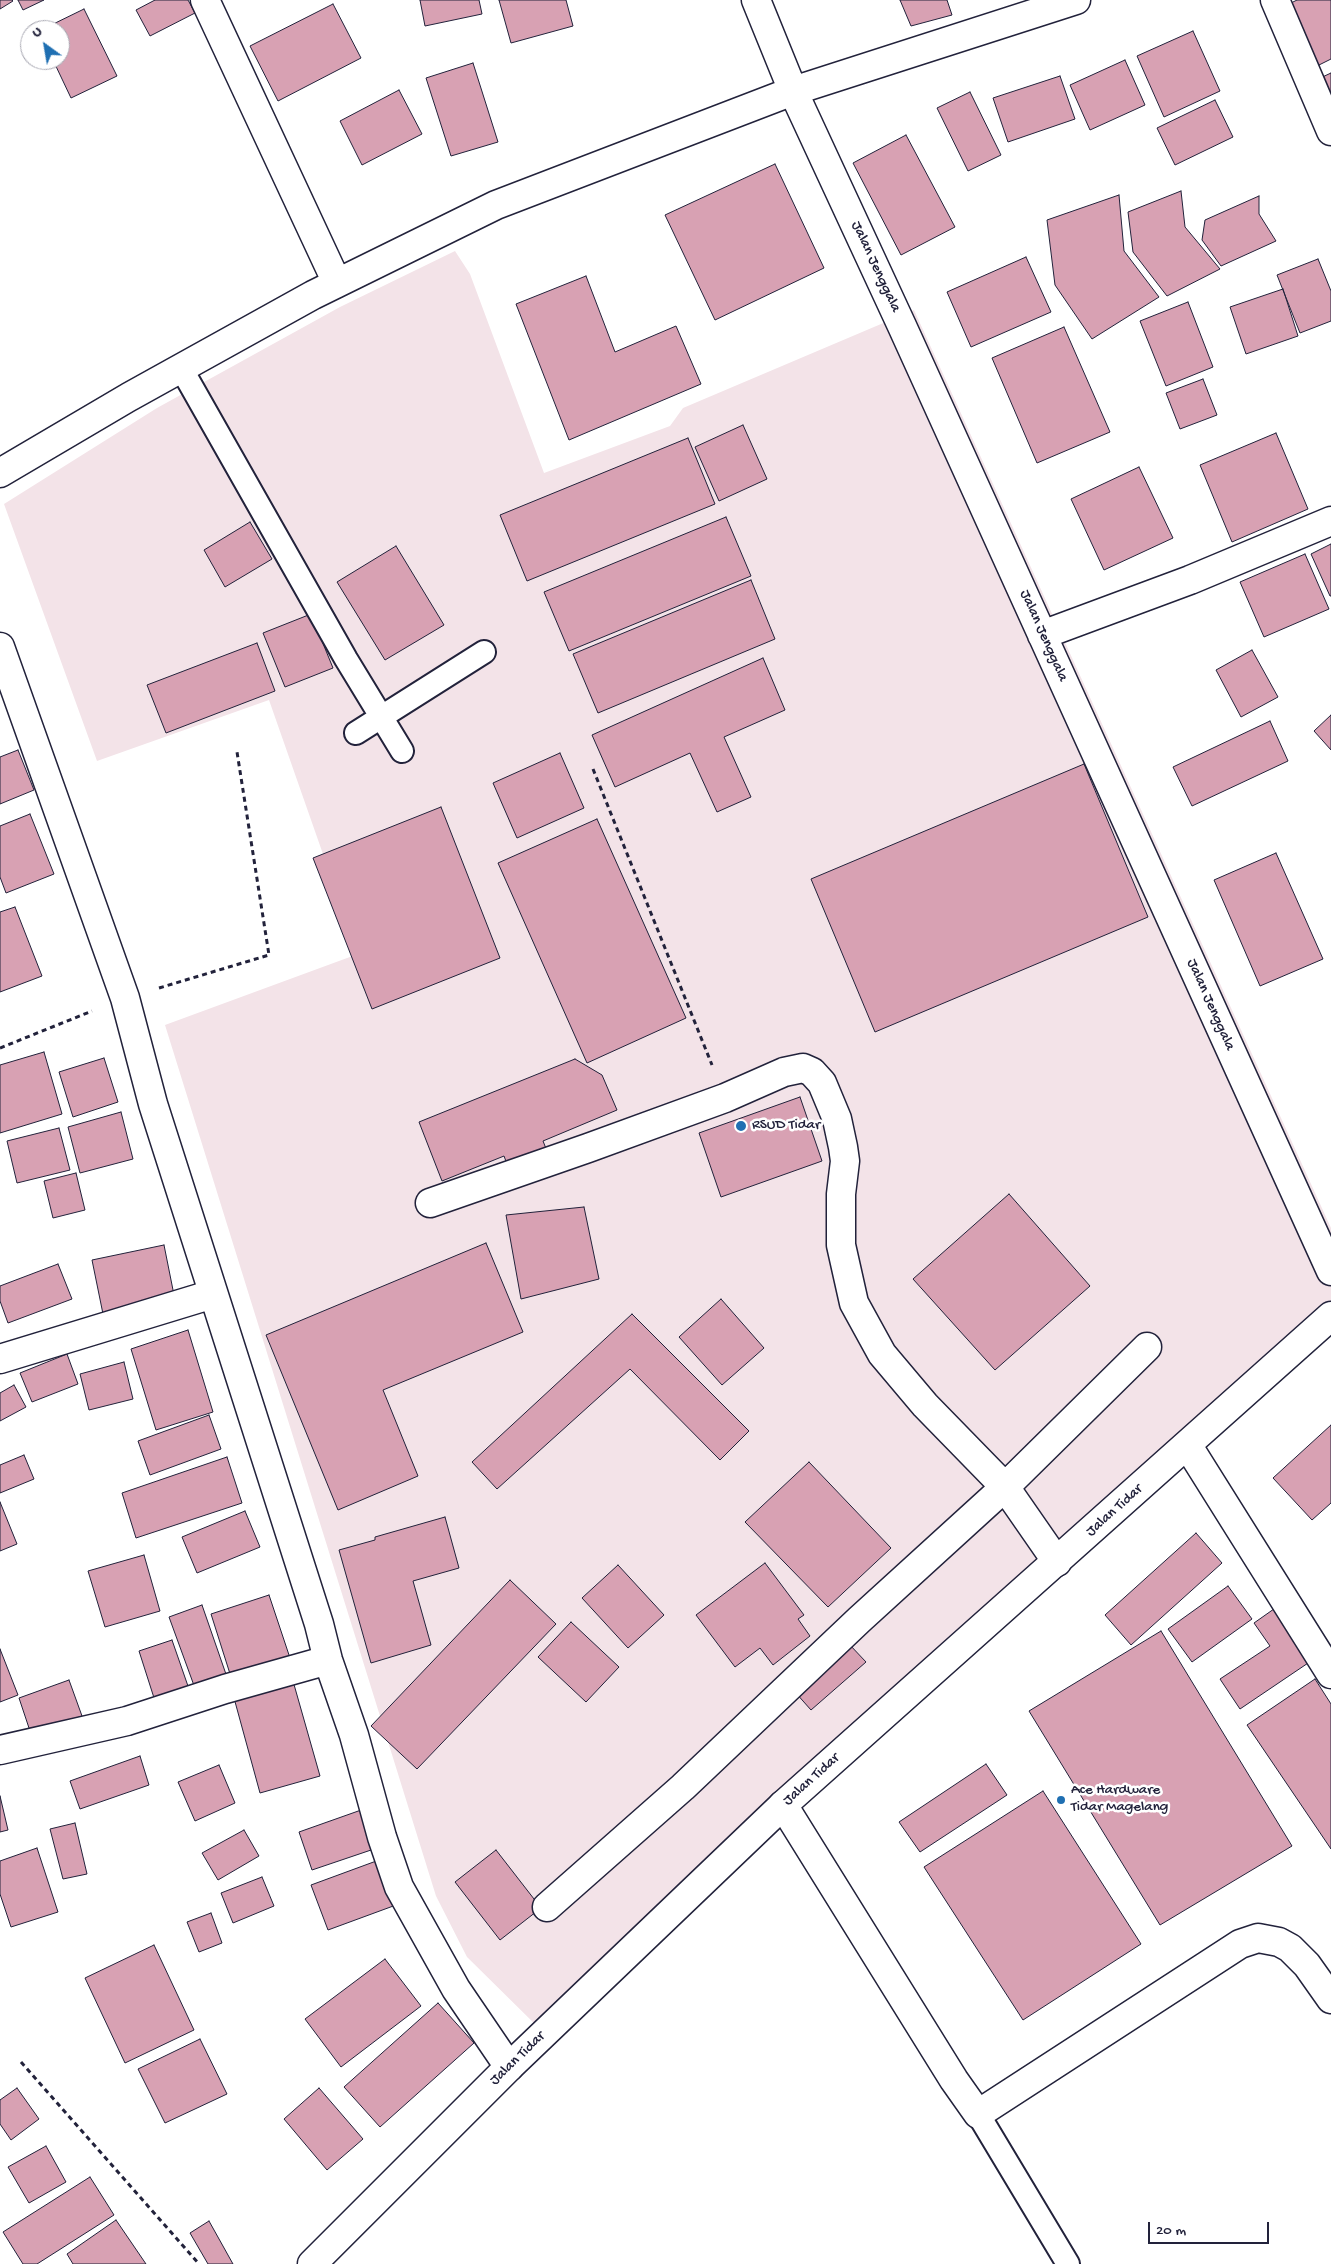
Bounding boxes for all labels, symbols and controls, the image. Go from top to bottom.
north arrow [20,20,70,70]
text: U [29,23,45,42]
street label: Jalan Jenggala [846,219,904,315]
street label: Jalan Jenggala [1015,587,1071,685]
street label: Jalan Jenggala [1182,956,1238,1054]
place label: RSUD Tidar [752,1117,820,1135]
marker: RSUD Tidar [734,1119,748,1133]
street label: Jalan Tidar [1083,1481,1147,1541]
street label: Jalan Tidar [780,1750,844,1810]
place label: Ace Hardware Tidar Magelang [1071,1782,1168,1817]
marker: Ace Hardware Tidar Magelang [1055,1794,1067,1806]
street label: Jalan Tidar [487,2028,549,2090]
scale bar [1151,2212,1272,2244]
text: 20 m [1156,2222,1186,2240]

